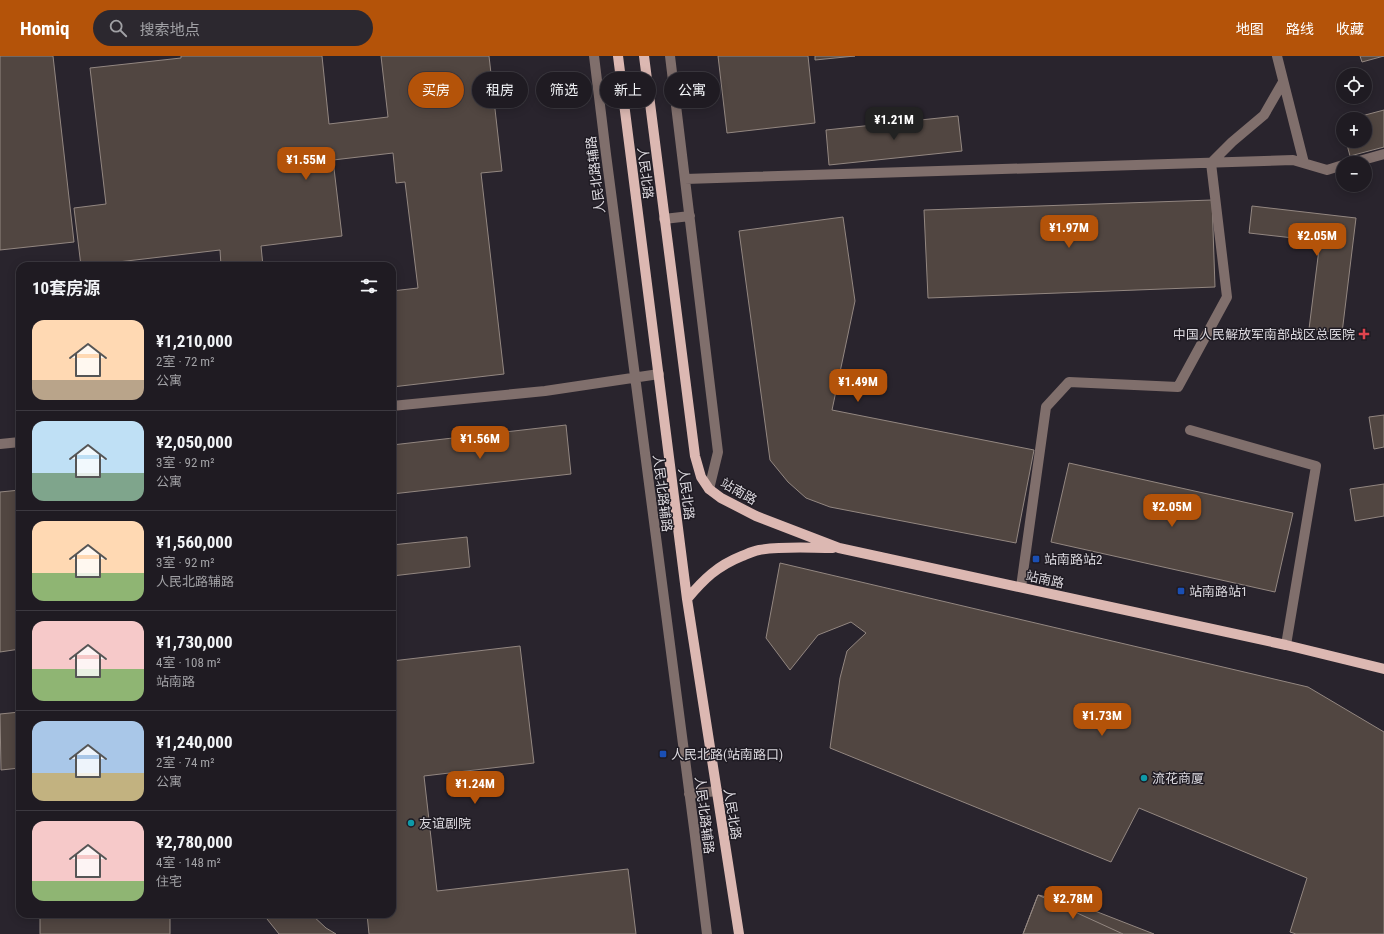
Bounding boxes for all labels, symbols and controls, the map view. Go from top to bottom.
search box [93,10,373,46]
text: Homiq [20,17,69,40]
icon: search [107,17,129,39]
text: 搜索地点 [139,21,199,39]
text: 地图 [1236,21,1264,37]
text: 路线 [1286,21,1314,37]
text: 收藏 [1336,21,1364,37]
map controls [1336,68,1372,192]
button: locate [1336,68,1372,104]
chip: 买房 [408,72,464,108]
chip: 租房 [472,72,528,108]
chip: 筛选 [536,72,592,108]
chip: 新上 [600,72,656,108]
chip: 公寓 [664,72,720,108]
pin: ¥1.21M [861,107,927,141]
text: ¥1.21M [874,112,914,127]
button: + [1336,112,1372,148]
street label: 人民北路辅路 [583,135,608,215]
street label: 人民北路 [635,146,656,200]
pin: ¥1.55M [273,147,339,181]
text: ¥1.55M [286,152,326,167]
button: − [1336,156,1372,192]
pin: ¥1.97M [1036,215,1102,249]
text: ¥1.97M [1049,220,1089,235]
pin: ¥2.05M [1284,223,1350,257]
text: ¥2.05M [1297,228,1337,243]
icon: filters [358,275,380,297]
text: 10套房源 [32,278,100,298]
place label: 中国人民解放军南部战区总医院 [1173,327,1355,342]
marker: 中国人民解放军南部战区总医院 [1358,328,1370,340]
text: ¥1,210,000 [156,331,233,351]
icon: home [64,336,112,384]
text: 2室 · 72 m² [156,354,214,369]
pin: ¥1.49M [825,369,891,403]
text: 公寓 [156,373,182,388]
text: ¥1.49M [838,374,878,389]
pin: ¥1.56M [447,426,513,460]
text: ¥1.56M [460,431,500,446]
text: ¥2,050,000 [156,432,233,452]
icon: home [64,437,112,485]
street label: 人民北路辅路 [650,453,675,533]
text: 3室 · 92 m² [156,455,214,470]
street label: 人民北路 [676,467,697,521]
text: 公寓 [156,474,182,489]
street label: 站南路 [718,475,759,508]
pin: ¥2.05M [1139,494,1205,528]
text: ¥2.05M [1152,499,1192,514]
text: ¥1,560,000 [156,532,233,552]
icon: home [64,537,112,585]
place label: 站南路站2 [1044,552,1102,567]
marker: 站南路站2 [1031,554,1041,564]
text: 3室 · 92 m² [156,555,214,570]
street label: 站南路 [1024,568,1066,591]
text: 人民北路辅路 [156,574,234,589]
place label: 站南路站1 [1189,584,1247,599]
marker: 站南路站1 [1176,586,1186,596]
text: ¥1,730,000 [156,632,233,652]
icon: home [64,637,112,685]
text: 4室 · 108 m² [156,655,221,670]
text: 站南路 [156,674,195,689]
pin: ¥1.73M [1069,703,1135,737]
text: ¥1.73M [1082,708,1122,723]
text: ¥1,240,000 [156,732,233,752]
icon: home [64,737,112,785]
place label: 人民北路(站南路口) [671,747,783,762]
marker: 人民北路(站南路口) [658,749,668,759]
text: 2室 · 74 m² [156,755,214,770]
pin: ¥1.24M [442,771,508,805]
place label: 流花商厦 [1152,771,1204,786]
marker: 流花商厦 [1139,773,1149,783]
text: 公寓 [156,774,182,789]
street label: 人民北路辅路 [692,775,717,855]
text: ¥1.24M [455,776,495,791]
street label: 人民北路 [721,787,744,841]
place label: 友谊剧院 [419,816,471,831]
marker: 友谊剧院 [406,818,416,828]
text: ¥2,780,000 [156,832,233,852]
icon: home [64,837,112,885]
text: 4室 · 148 m² [156,855,221,870]
text: 住宅 [156,874,182,889]
pin: ¥2.78M [1040,886,1106,920]
text: ¥2.78M [1053,891,1093,906]

